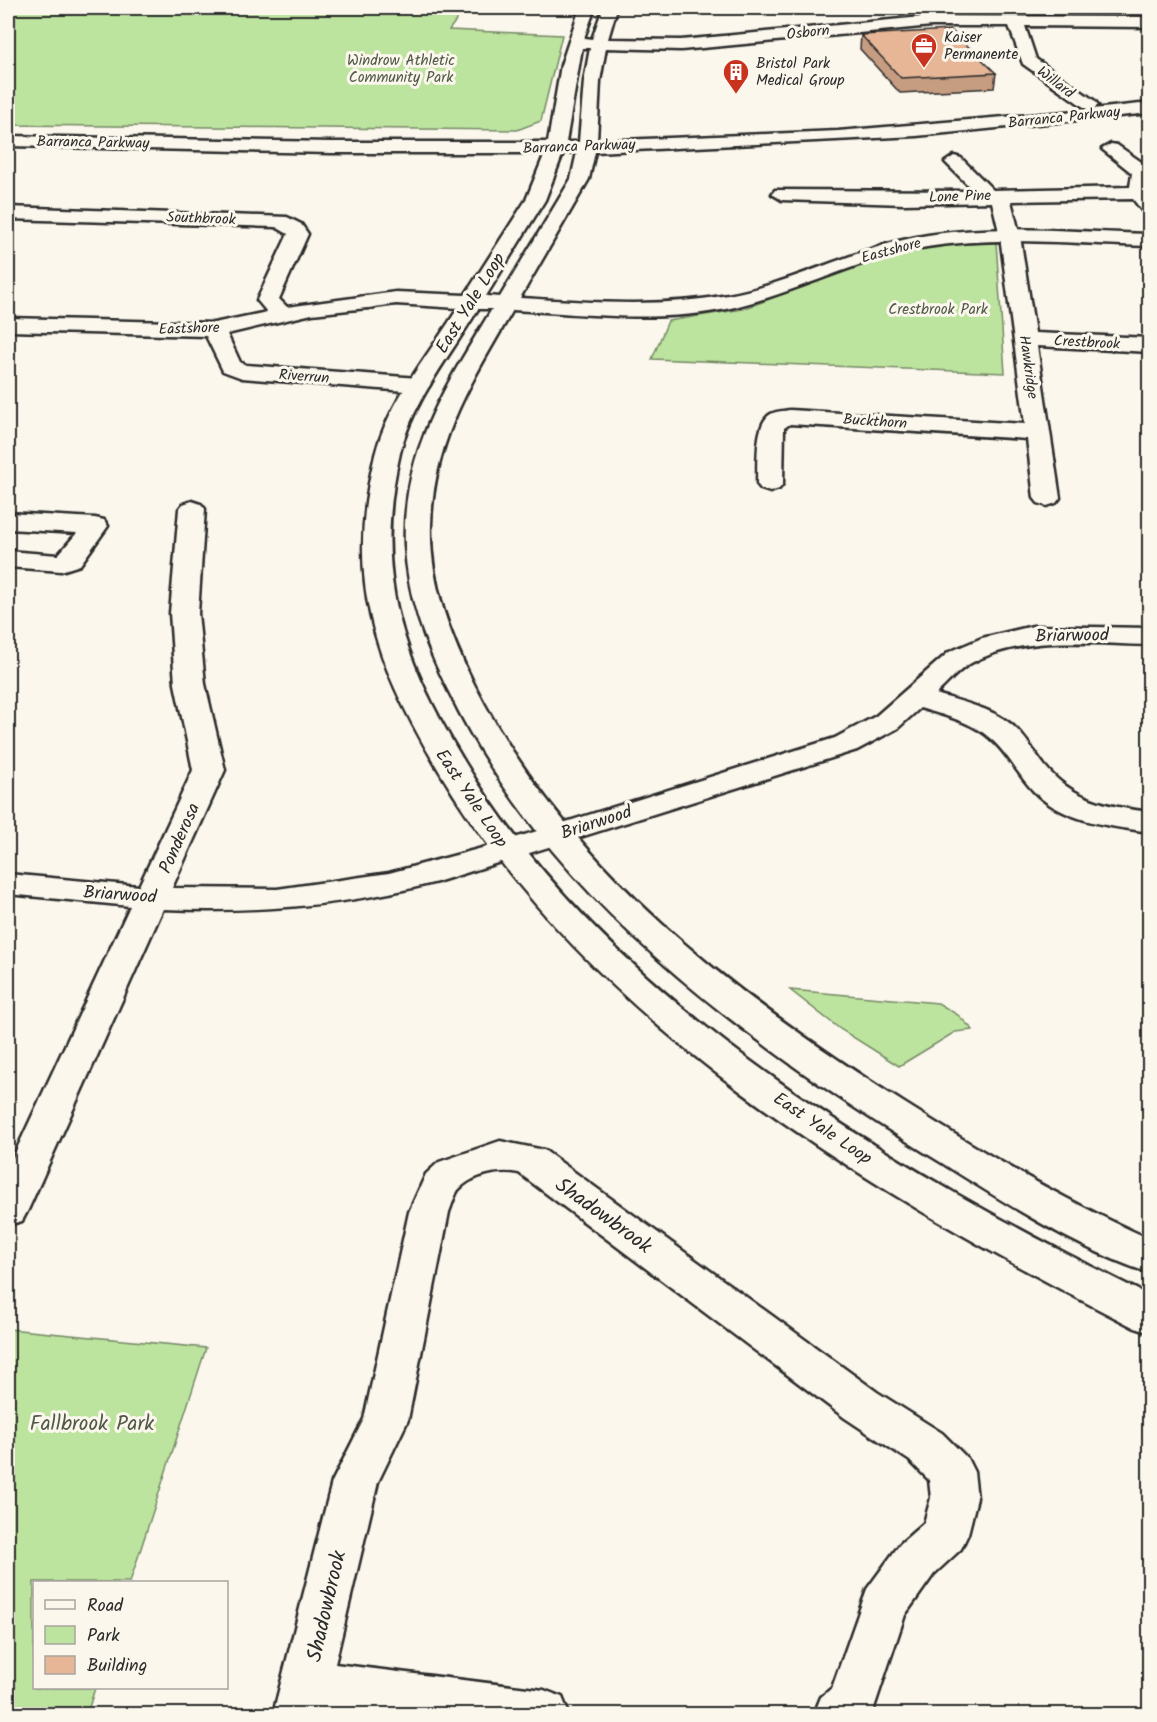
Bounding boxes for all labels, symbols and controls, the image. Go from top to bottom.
street label: Osborn [785,19,831,47]
place label: Kaiser Permanente [944,26,1018,67]
office icon: Kaiser Permanente [909,31,939,69]
park label: Windrow Athletic Community Park [347,49,455,90]
place label: Bristol Park Medical Group [756,52,844,93]
building icon: Bristol Park Medical Group [721,57,751,95]
street label: Willard [1031,61,1080,105]
street label: Barranca Parkway [1007,100,1122,136]
street label: Barranca Parkway [36,130,150,156]
street label: Barranca Parkway [522,133,637,161]
street label: Lone Pine [929,184,992,210]
street label: Southbrook [166,206,237,232]
street label: Eastshore [859,231,924,270]
street label: East Yale Loop [429,247,514,360]
park label: Crestbrook Park [888,298,989,322]
street label: Eastshore [158,316,220,342]
street label: Crestbrook [1053,329,1122,357]
street label: Hawkridge [1012,334,1044,401]
street label: Riverrun [278,363,330,391]
street label: Buckthorn [842,408,908,436]
street label: Briarwood [1035,621,1110,652]
street label: East Yale Loop [427,743,515,855]
street label: Briarwood [557,798,637,849]
street label: Ponderosa [152,799,209,879]
street label: Briarwood [82,878,159,913]
street label: East Yale Loop [767,1085,878,1173]
street label: Shadowbrook [548,1170,659,1263]
park label: Fallbrook Park [30,1408,154,1441]
street label: Shadowbrook [299,1547,356,1665]
legend [33,1581,228,1689]
text: Road [87,1592,124,1621]
text: Park [87,1622,120,1651]
text: Building [87,1652,147,1681]

